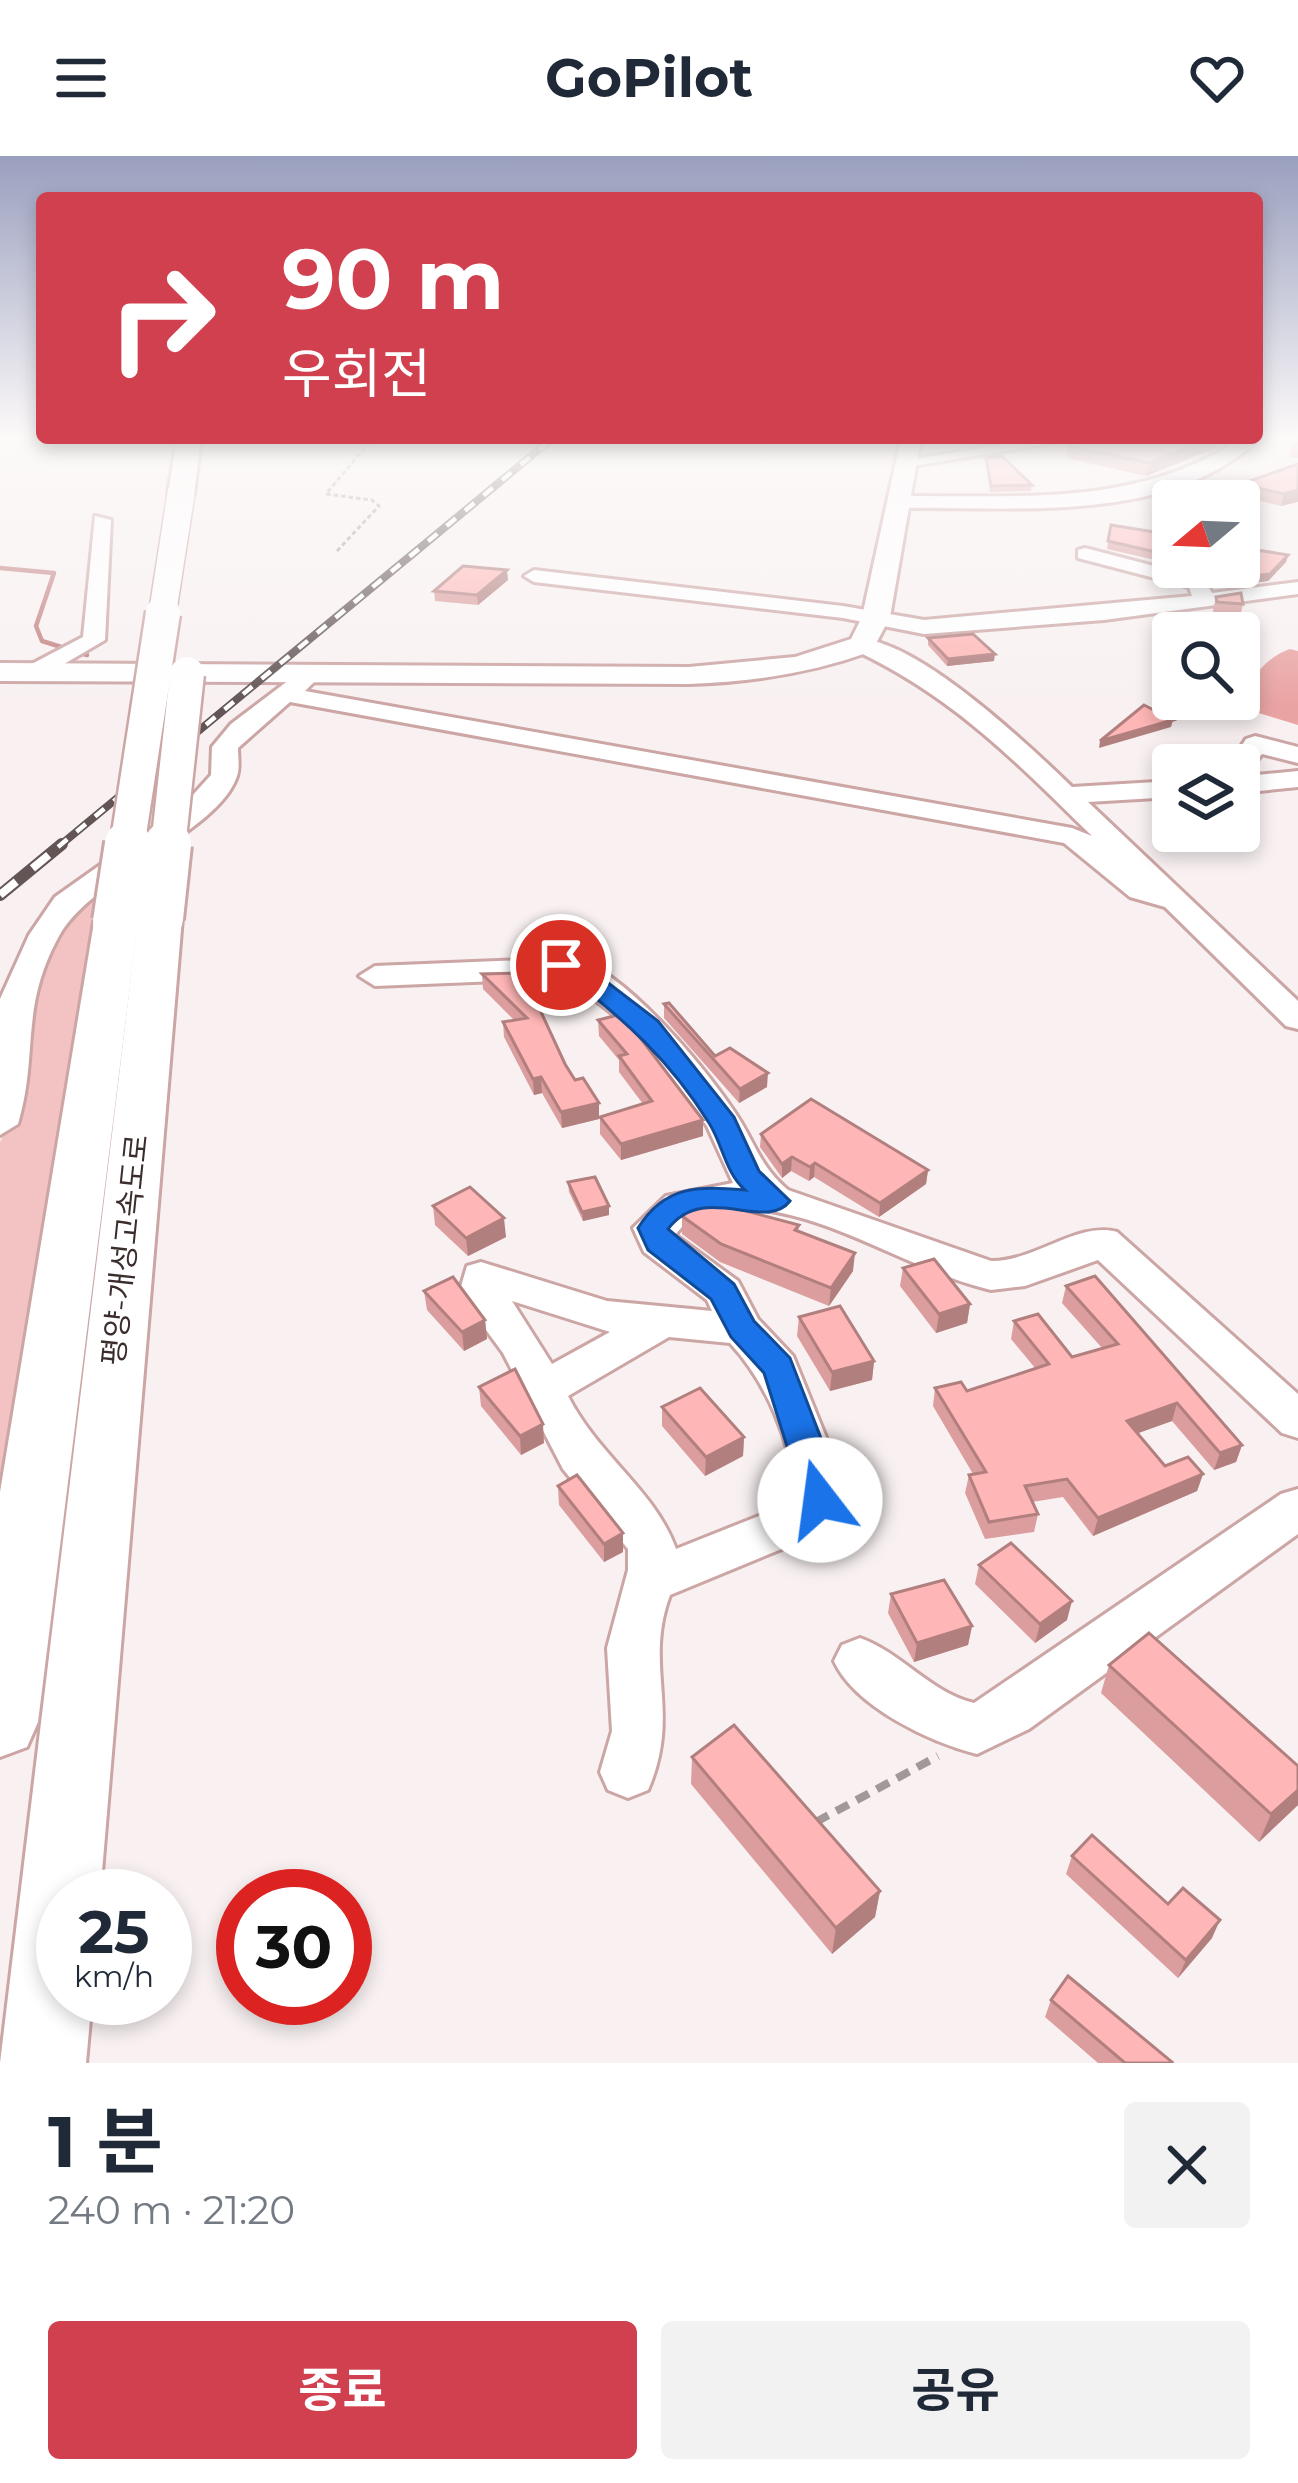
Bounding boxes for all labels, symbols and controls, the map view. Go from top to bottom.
icon: menu [48,45,114,111]
text: GoPilot [545,45,753,111]
icon: heart [1184,45,1250,111]
text: 90 m [282,228,504,330]
icon: right [84,240,240,396]
text: 우회전 [282,341,431,407]
north arrow [1152,480,1260,588]
map controls [1152,480,1260,852]
button: search [1152,612,1260,720]
button: layers [1152,744,1260,852]
pin [510,914,612,1016]
icon: arrive [528,932,594,998]
street label: 평양-개성고속도로 [94,1133,156,1367]
position arrow [757,1437,883,1563]
speed limit sign: 30 [216,1869,372,2025]
text: 25 [78,1895,150,1968]
text: km/h [74,1958,154,1995]
text: 1 분 [48,2097,163,2185]
button: close [1124,2102,1250,2228]
text: 240 m · 21:20 [48,2186,295,2234]
button: 종료 [48,2321,637,2459]
button: 공유 [661,2321,1250,2459]

